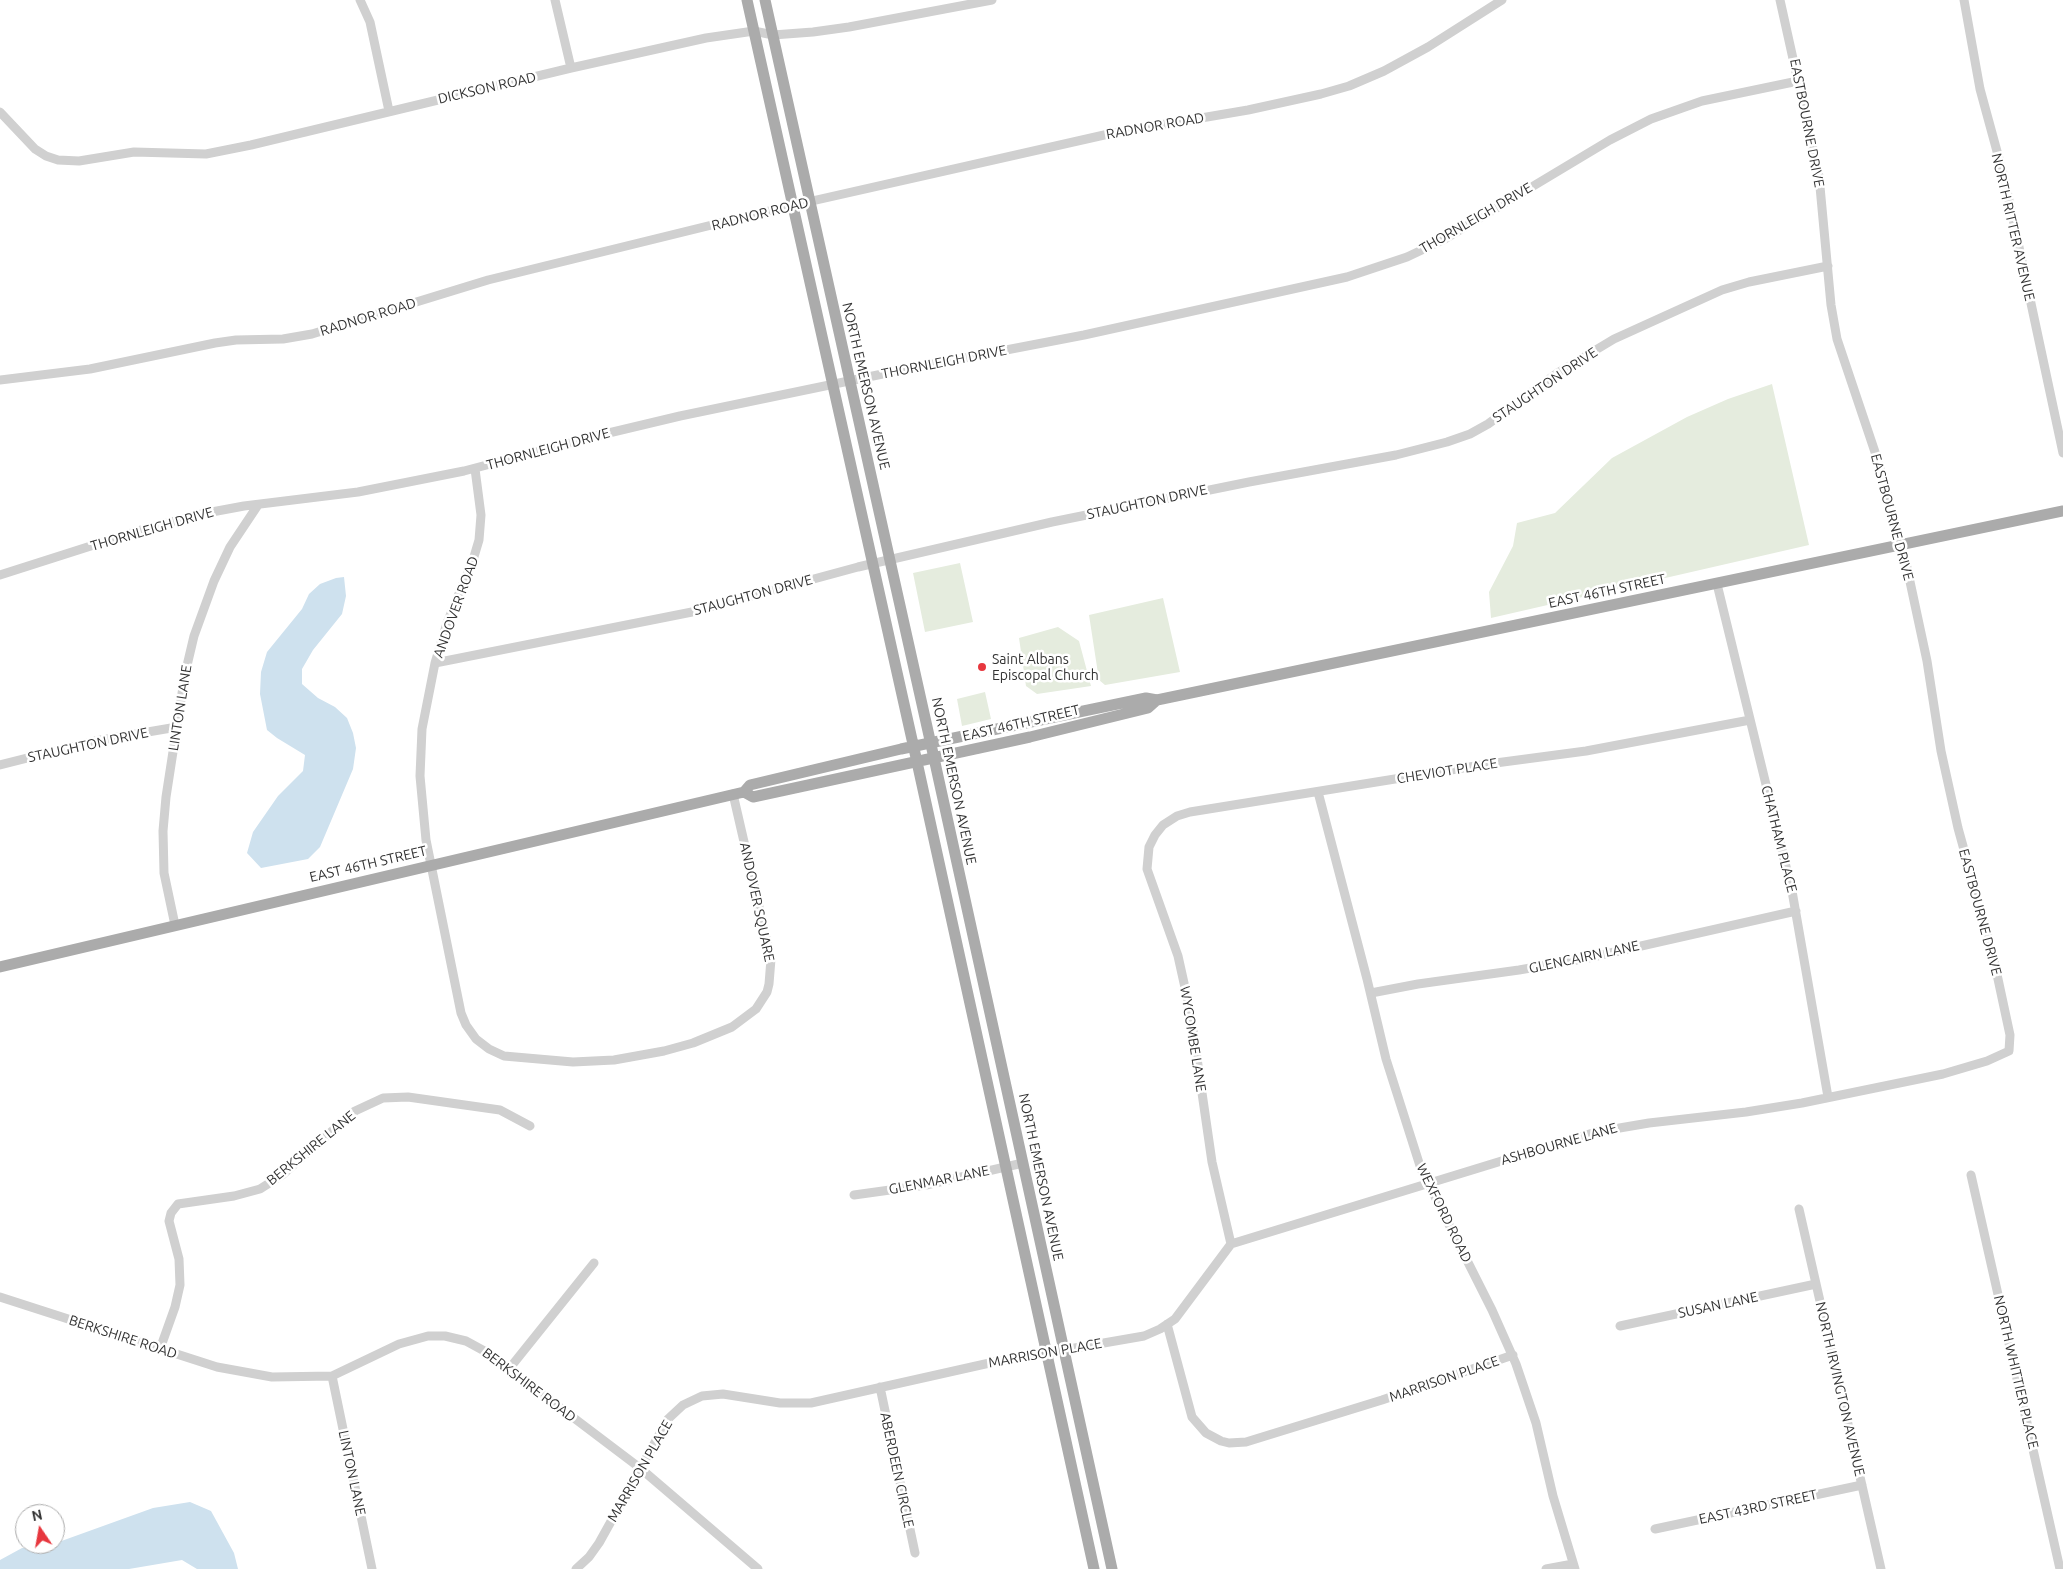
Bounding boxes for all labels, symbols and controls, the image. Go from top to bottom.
street label: EASTBOURNE DRIVE [1786,57,1828,189]
street label: DICKSON ROAD [436,69,538,107]
street label: RADNOR ROAD [1105,109,1205,143]
street label: NORTH RITTER AVENUE [1988,152,2038,302]
street label: THORNLEIGH DRIVE [1417,179,1535,257]
street label: RADNOR ROAD [710,194,810,234]
street label: RADNOR ROAD [318,294,418,340]
street label: NORTH EMERSON AVENUE [839,301,893,471]
street label: THORNLEIGH DRIVE [880,342,1008,382]
street label: STAUGHTON DRIVE [1490,344,1600,426]
street label: THORNLEIGH DRIVE [485,424,611,474]
street label: EASTBOURNE DRIVE [1867,452,1917,582]
street label: STAUGHTON DRIVE [1085,481,1209,523]
street label: THORNLEIGH DRIVE [89,503,215,555]
street label: ANDOVER ROAD [430,554,482,660]
street label: EAST 46TH STREET [1547,570,1667,612]
street label: STAUGHTON DRIVE [692,571,814,619]
place label: Saint Albans Episcopal Church [992,651,1099,684]
marker: Saint Albans Episcopal Church [976,661,988,673]
street label: LINTON LANE [165,664,195,752]
street label: NORTH EMERSON AVENUE [928,696,980,866]
street label: EAST 46TH STREET [961,701,1081,745]
street label: STAUGHTON DRIVE [26,724,150,766]
street label: CHEVIOT PLACE [1396,755,1498,787]
street label: CHATHAM PLACE [1758,784,1800,894]
street label: ANDOVER SQUARE [736,841,778,963]
street label: EAST 46TH STREET [308,842,428,886]
street label: EASTBOURNE DRIVE [1955,847,2005,977]
street label: GLENCAIRN LANE [1527,937,1641,977]
street label: WYCOMBE LANE [1176,985,1210,1093]
street label: NORTH EMERSON AVENUE [1015,1092,1067,1262]
street label: BERKSHIRE LANE [263,1107,359,1189]
street label: ASHBOURNE LANE [1499,1119,1619,1169]
street label: WEXFORD ROAD [1413,1161,1475,1265]
street label: GLENMAR LANE [887,1162,991,1198]
street label: SUSAN LANE [1677,1288,1759,1322]
street label: NORTH WHITTIER PLACE [1990,1294,2042,1450]
street label: NORTH IRVINGTON AVENUE [1812,1300,1868,1478]
street label: BERKSHIRE ROAD [67,1312,179,1362]
street label: MARRISON PLACE [987,1335,1103,1371]
street label: BERKSHIRE ROAD [479,1344,579,1426]
street label: MARRISON PLACE [1387,1352,1501,1406]
street label: ABERDEEN CIRCLE [877,1411,917,1529]
street label: MARRISON PLACE [604,1417,676,1525]
street label: LINTON LANE [335,1429,369,1517]
street label: EAST 43RD STREET [1697,1486,1819,1528]
north arrow [15,1504,65,1554]
text: N [30,1506,44,1524]

